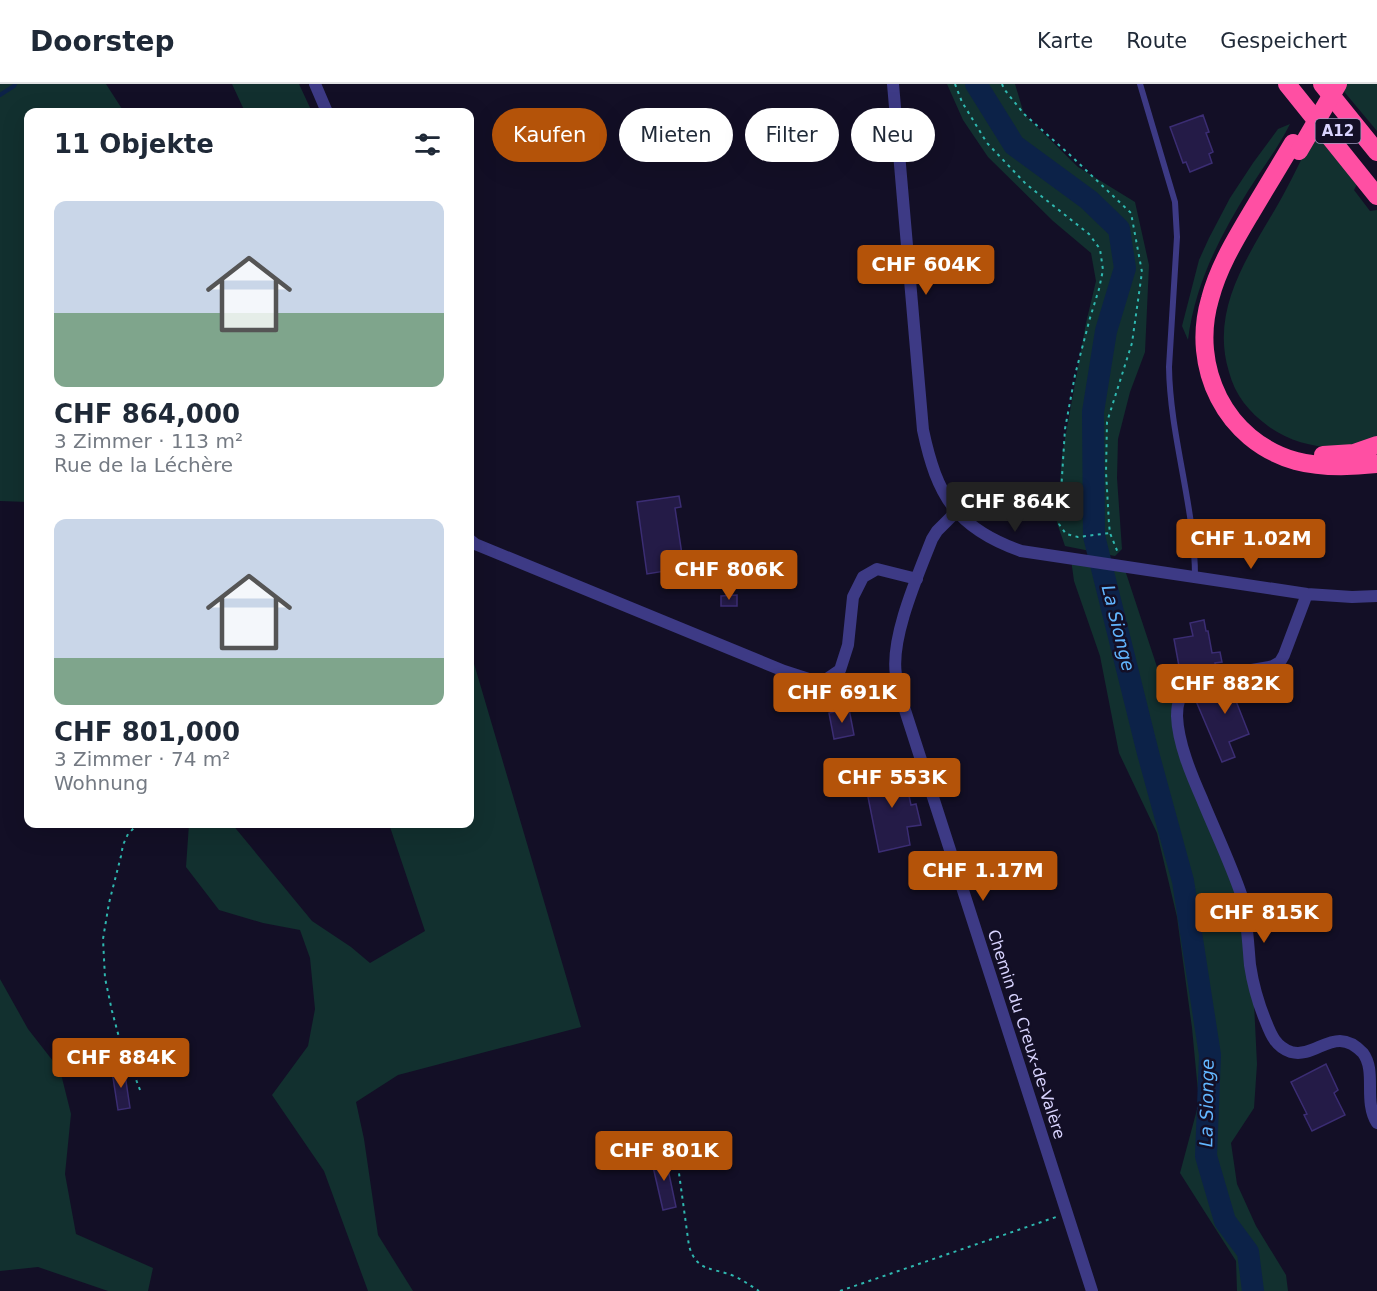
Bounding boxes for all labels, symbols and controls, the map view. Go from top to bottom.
text: Doorstep [30,25,175,58]
text: Karte [1037,29,1093,53]
text: Route [1126,29,1187,53]
text: Gespeichert [1220,29,1347,53]
chip: Kaufen [492,108,607,162]
chip: Mieten [619,108,733,162]
chip: Filter [745,108,839,162]
chip: Neu [851,108,935,162]
road number: A12 [1316,119,1360,143]
icon: filters [411,128,444,161]
text: 11 Objekte [54,129,214,159]
icon: home [195,240,303,348]
pin: CHF 604K [864,245,988,296]
text: CHF 604K [871,252,981,276]
text: CHF 864,000 [54,399,240,429]
text: 3 Zimmer · 113 m² [54,429,243,453]
text: Rue de la Léchère [54,453,233,477]
pin: CHF 864K [953,482,1077,533]
text: CHF 864K [960,489,1070,513]
pin: CHF 1.02M [1182,519,1320,570]
text: CHF 1.02M [1190,526,1312,550]
pin: CHF 806K [667,550,791,601]
text: CHF 806K [674,557,784,581]
icon: home [195,558,303,666]
water label: La Sionge [1098,583,1139,673]
pin: CHF 882K [1163,664,1287,715]
text: CHF 882K [1170,671,1280,695]
pin: CHF 691K [780,673,904,724]
text: CHF 691K [787,680,897,704]
text: CHF 801,000 [54,717,240,747]
text: 3 Zimmer · 74 m² [54,747,230,771]
pin: CHF 553K [830,758,954,809]
text: CHF 553K [837,765,947,789]
text: Wohnung [54,771,148,795]
pin: CHF 1.17M [914,851,1052,902]
text: CHF 1.17M [922,858,1044,882]
pin: CHF 815K [1202,893,1326,944]
text: CHF 815K [1209,900,1319,924]
street label: Chemin du Creux-de-Valère [984,927,1069,1141]
pin: CHF 884K [59,1038,183,1089]
text: CHF 884K [66,1045,176,1069]
water label: La Sionge [1195,1059,1218,1147]
pin: CHF 801K [602,1131,726,1182]
text: CHF 801K [609,1138,719,1162]

